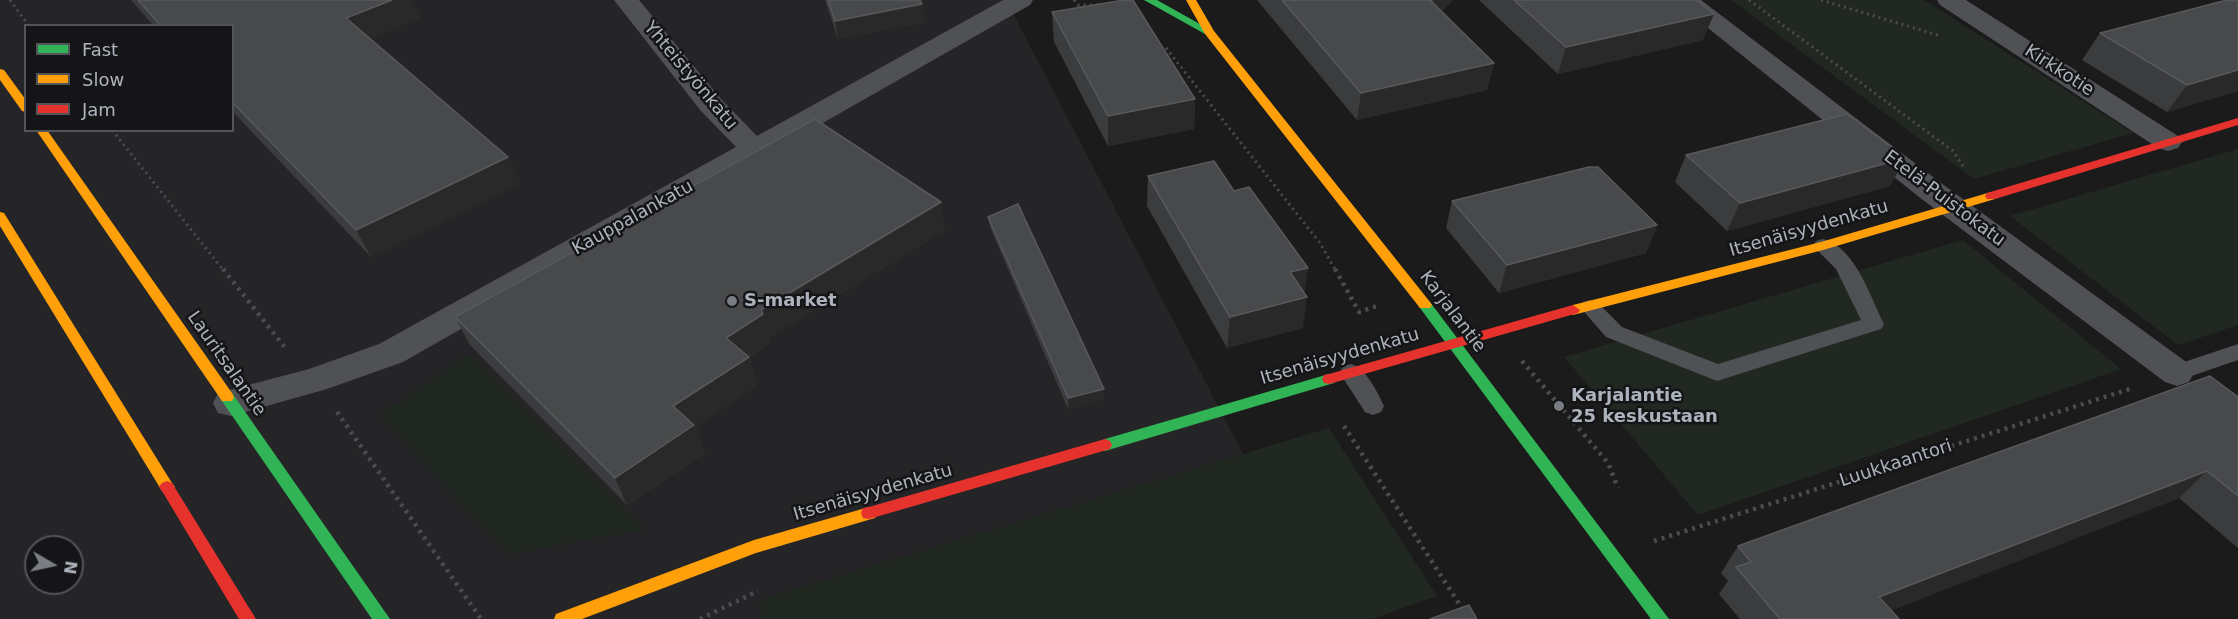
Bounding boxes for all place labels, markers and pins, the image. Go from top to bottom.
place label: S-market [744,290,837,312]
marker: S-market [725,294,739,308]
place label: Karjalantie 25 keskustaan [1571,385,1718,428]
marker: Karjalantie 25 keskustaan [1552,399,1566,413]

